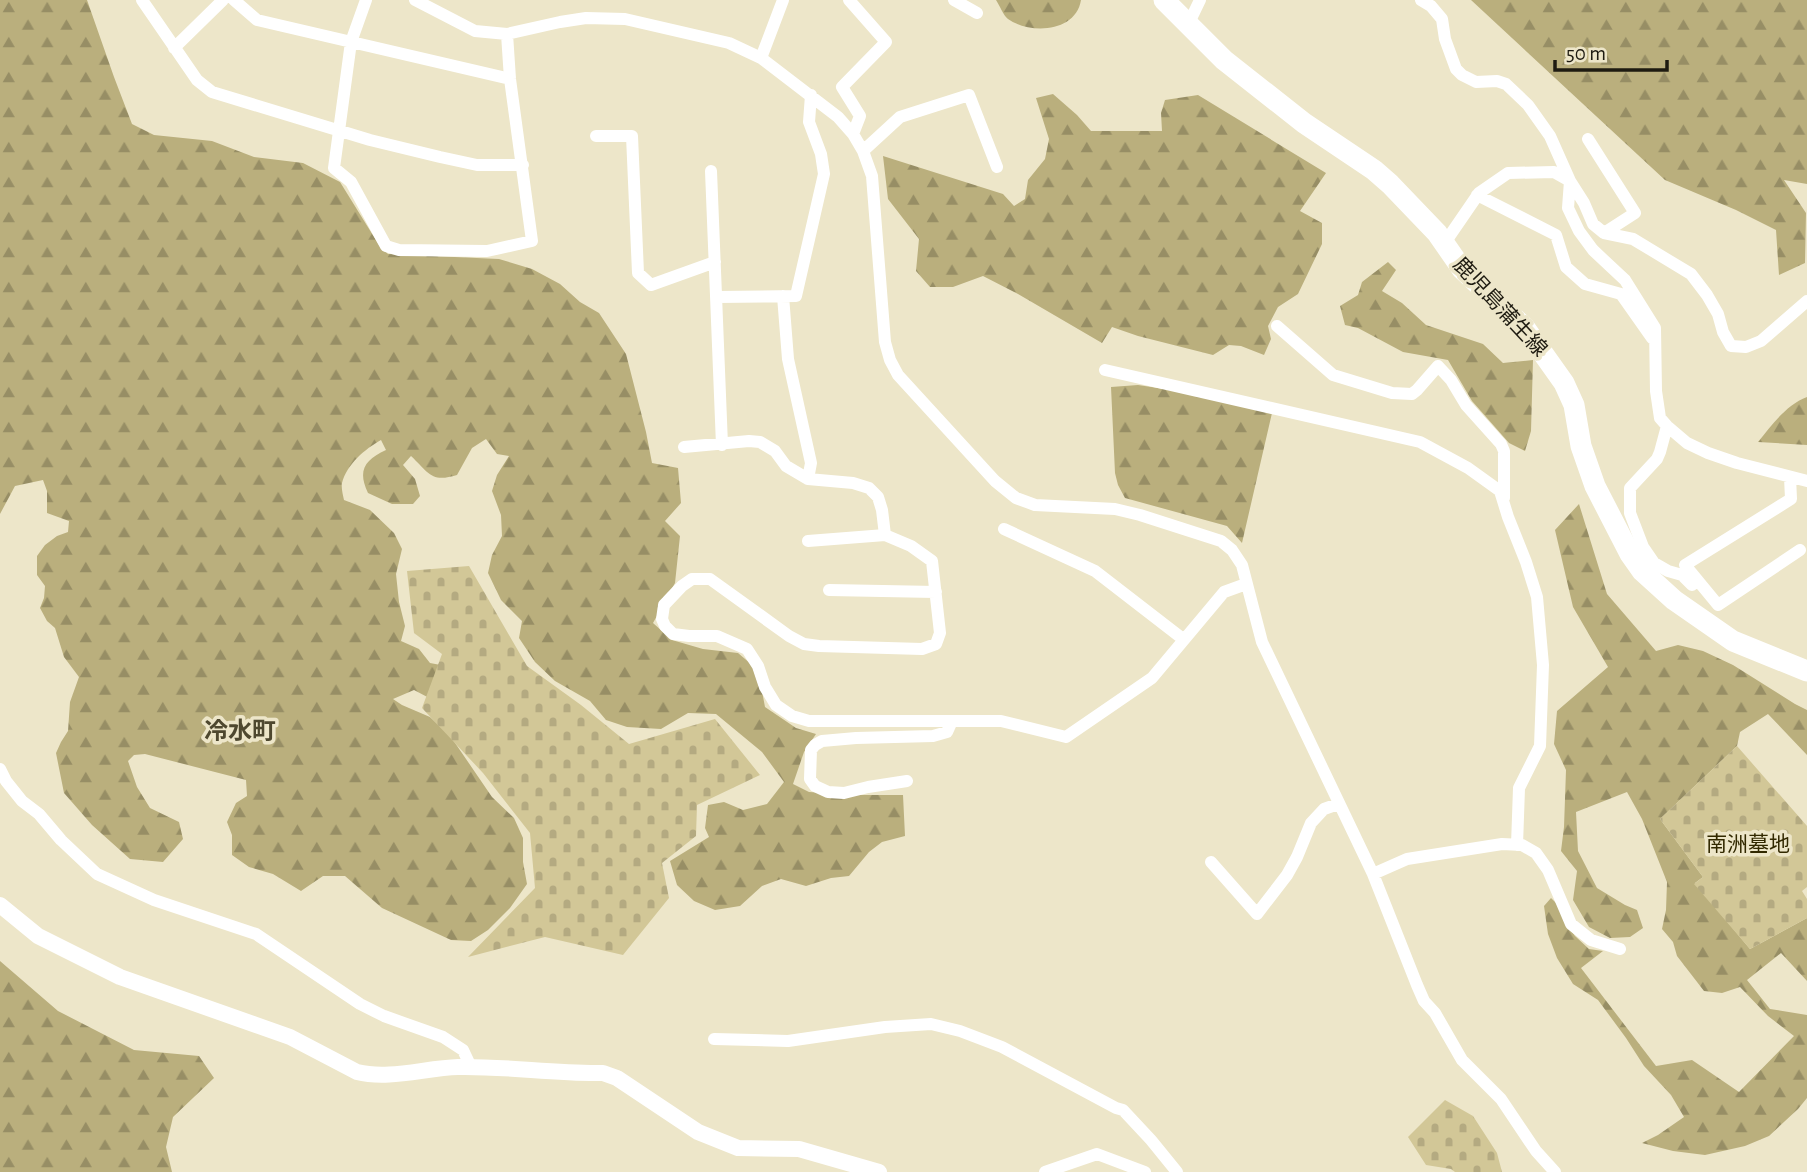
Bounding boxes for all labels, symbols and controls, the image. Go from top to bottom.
scale bar [1555,28,1667,72]
text: 50 m [1566,43,1606,64]
street label: 鹿児島蒲生線 [1449,253,1551,360]
district label: 冷水町 [204,718,276,744]
park label: 南洲墓地 [1706,833,1790,855]

